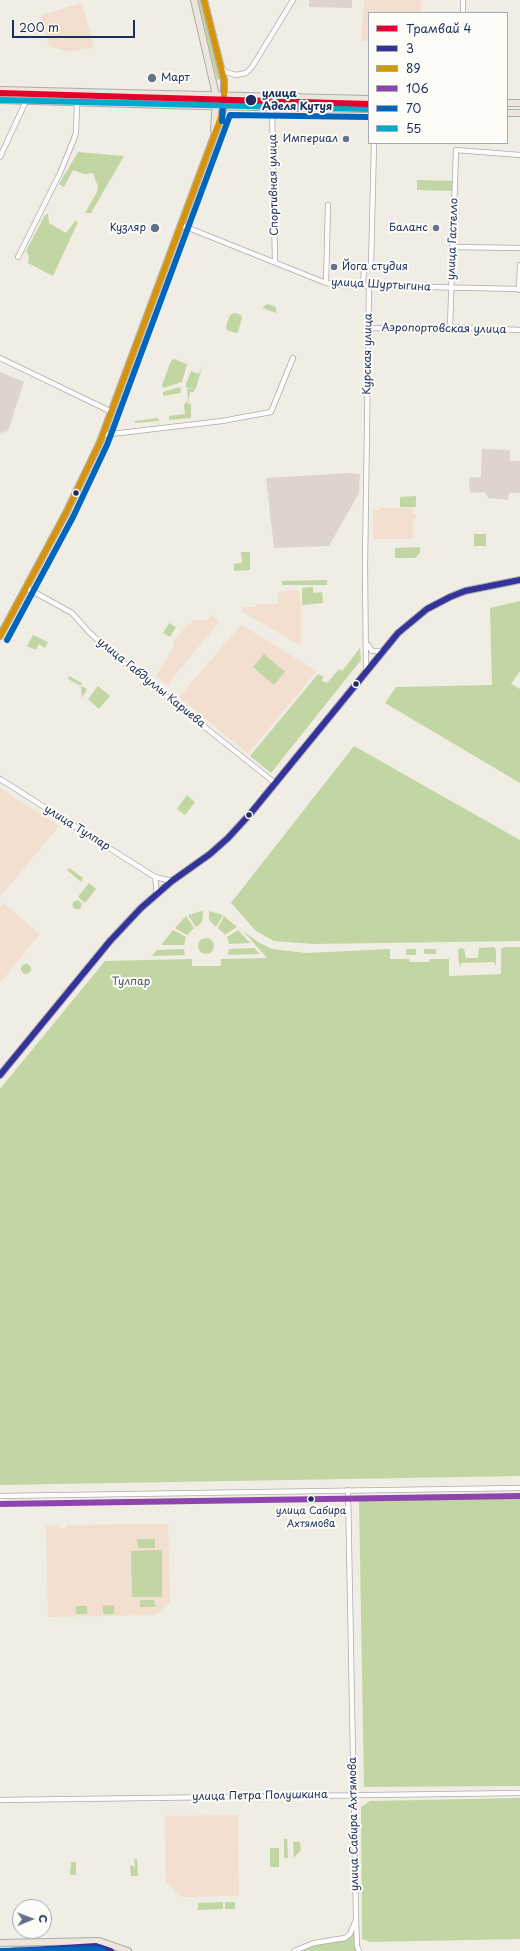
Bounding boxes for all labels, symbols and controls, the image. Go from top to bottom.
scale bar [14,12,137,38]
legend [368,12,508,144]
text: 200 m [19,18,59,36]
text: Трамвай 4 [406,19,471,37]
text: 3 [406,39,414,57]
text: 89 [406,59,420,77]
place label: Март [161,71,190,85]
marker: Март [146,72,158,84]
text: 106 [406,79,429,97]
place label: улица Аделя Кутуя [262,87,332,113]
marker: улица Аделя Кутуя [244,93,258,107]
text: 70 [406,99,421,117]
text: 55 [406,119,421,137]
place label: Империал [283,132,338,146]
street label: Спортивная улица [267,134,281,236]
marker: Империал [341,134,351,144]
street label: улица Гастелло [445,198,461,280]
place label: Кузляр [110,221,146,235]
place label: Баланс [389,221,428,235]
marker: Кузляр [149,222,161,234]
marker: Баланс [431,223,441,233]
place label: Йога студия [342,260,408,274]
marker: Йога студия [329,262,339,272]
street label: улица Шуртыгина [331,276,431,294]
street label: Курская улица [361,313,375,395]
street label: Аэропортовская улица [381,321,507,337]
unlabelled marker [71,488,81,498]
street label: улица Габдуллы Кариева [94,635,208,731]
unlabelled marker [351,679,361,689]
street label: улица Тулпар [42,802,112,854]
unlabelled marker [244,810,254,820]
park label: Тулпар [112,975,150,989]
marker: улица Сабира Ахтямова [306,1494,316,1504]
place label: улица Сабира Ахтямова [276,1505,346,1528]
street label: улица Сабира Ахтямова [346,1757,362,1891]
street label: улица Петра Полушкина [192,1788,328,1804]
north arrow [12,1899,52,1939]
text: С [35,1915,52,1923]

